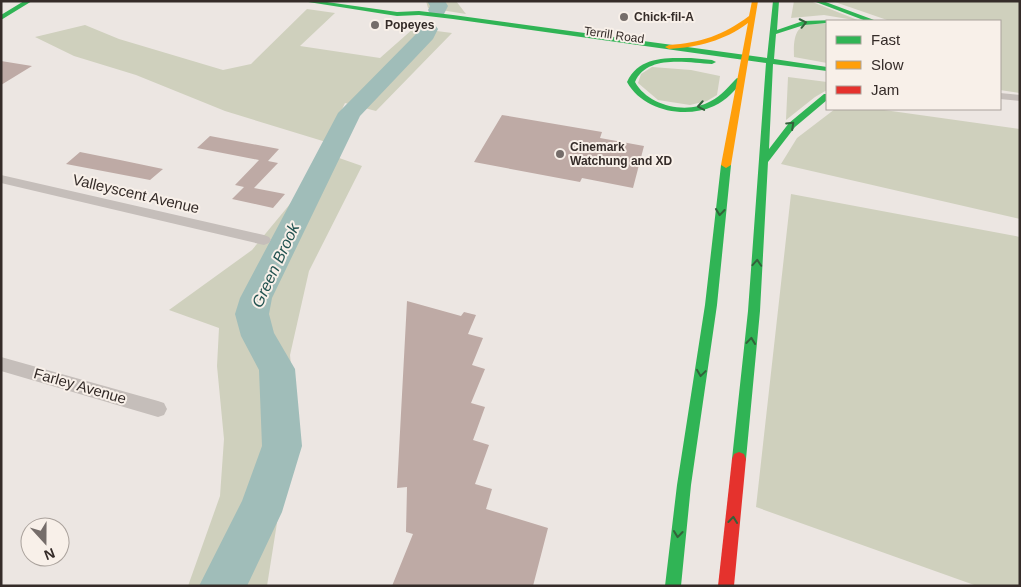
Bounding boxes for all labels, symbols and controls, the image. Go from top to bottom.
place label: Chick-fil-A [634,10,694,24]
marker: Chick-fil-A [618,11,630,23]
place label: Popeyes [385,18,435,32]
one-way arrow [799,18,808,28]
marker: Popeyes [369,19,381,31]
legend [826,20,1001,110]
street label: Terrill Road [583,24,645,46]
text: Fast [871,31,901,48]
text: Slow [871,56,904,73]
text: Jam [871,81,899,98]
one-way arrow [696,101,705,111]
one-way arrow [785,122,794,131]
place label: Cinemark Watchung and XD [570,140,673,168]
marker: Cinemark Watchung and XD [554,148,566,160]
street label: Valleyscent Avenue [71,171,201,216]
one-way arrow [715,208,726,216]
water label: Green Brook [249,220,303,310]
one-way arrow [752,258,763,266]
one-way arrow [745,336,756,344]
street label: Farley Avenue [32,364,128,407]
one-way arrow [696,370,707,378]
one-way arrow [727,516,738,524]
north arrow [20,517,70,567]
one-way arrow [673,531,684,539]
text: N [42,545,57,563]

